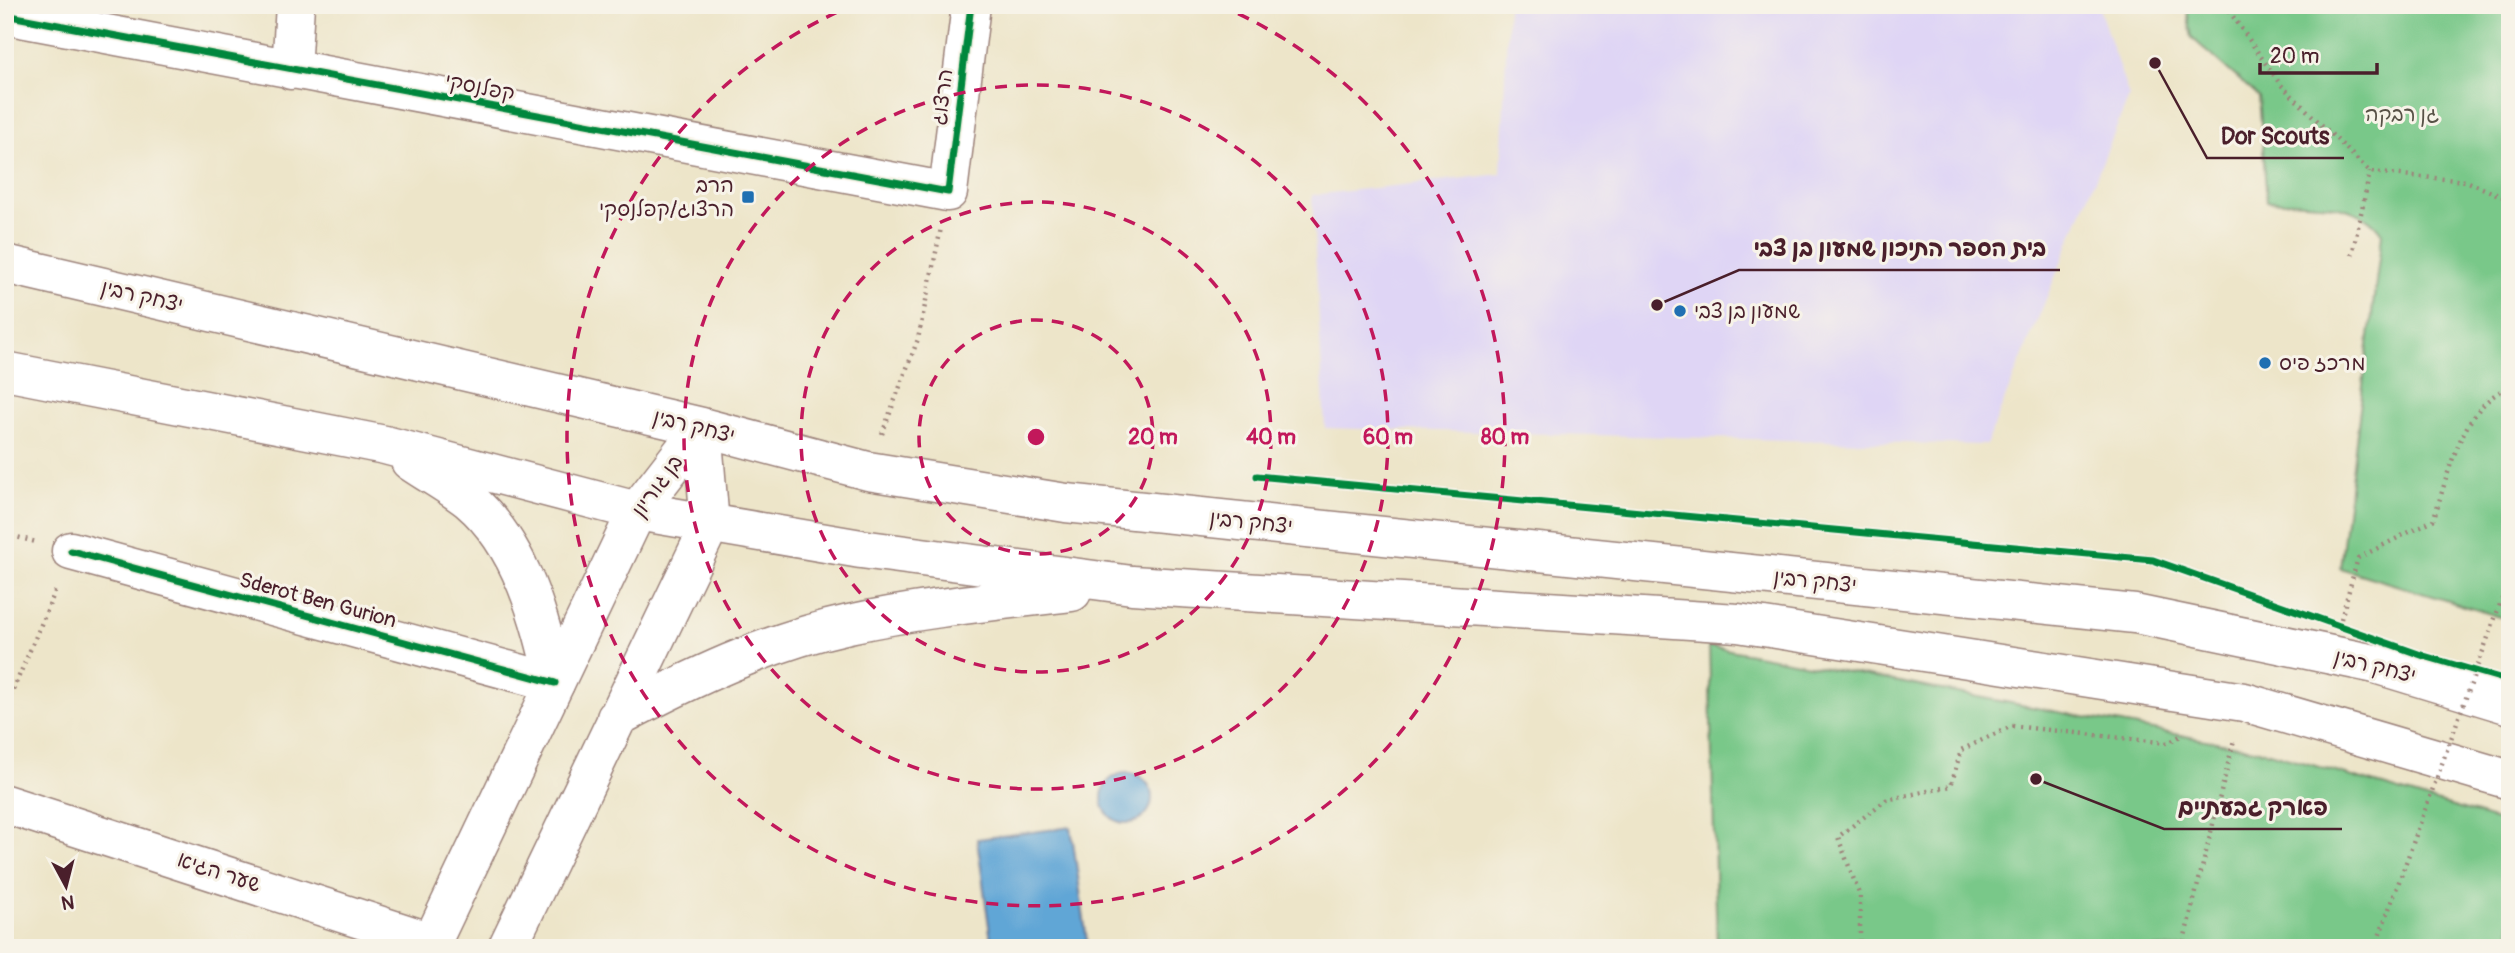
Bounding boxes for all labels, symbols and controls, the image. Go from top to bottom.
scale bar [2260,32,2377,76]
text: 20 m [2270,43,2319,70]
street label: קפלנסקי [443,67,517,107]
street label: הרצוג [926,67,959,127]
park label: גן רבקה [2365,101,2439,128]
callout: Dor Scouts [2207,114,2344,158]
text: Dor Scouts [2221,122,2330,151]
place label: הרב הרצוג/קפלנסקי [599,172,734,223]
marker: הרב הרצוג/קפלנסקי [740,189,756,205]
callout: בית הספר התיכון שמעון בן צבי [1739,226,2060,270]
text: בית הספר התיכון שמעון בן צבי [1754,234,2046,263]
street label: יצחק רבין [98,274,186,319]
place label: שמעון בן צבי [1694,298,1800,325]
marker: שמעון בן צבי [1672,303,1688,319]
place label: מרכז פיס [2279,350,2366,377]
marker: מרכז פיס [2257,355,2273,371]
street label: יצחק רבין [650,403,738,450]
text: 20 m [1128,424,1178,451]
text: 40 m [1246,424,1296,451]
text: 60 m [1363,424,1413,451]
text: 80 m [1481,424,1529,451]
centre of rings [1024,425,1048,449]
street label: בן גוריון [626,450,689,523]
street label: יצחק רבין [1208,505,1294,540]
street label: יצחק רבין [1772,564,1858,599]
street label: Sderot Ben Gurion [236,567,399,634]
street label: יצחק רבין [2331,643,2419,690]
callout: פארק גבעתיים [2164,785,2342,829]
text: פארק גבעתיים [2178,793,2328,822]
street label: שער הגיא [174,846,264,899]
north arrow [32,852,102,922]
text: N [60,889,76,915]

